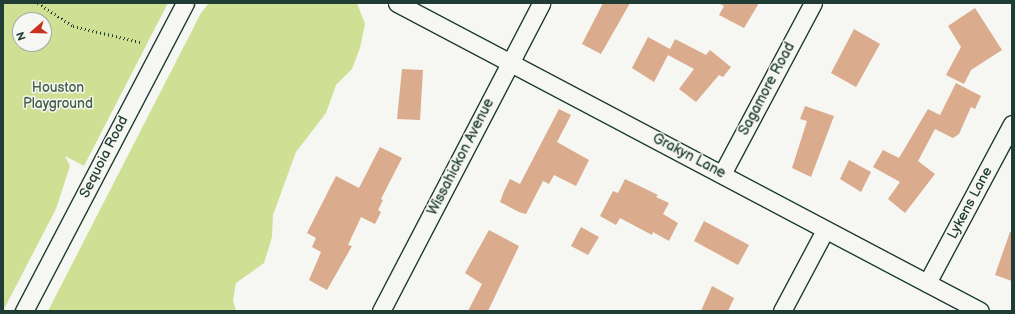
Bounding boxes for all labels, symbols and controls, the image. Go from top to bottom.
north arrow [12,12,52,52]
text: N [14,30,29,42]
street label: Sagamore Road [735,40,799,138]
park label: Houston Playground [23,80,93,112]
street label: Wissahickon Avenue [424,96,498,218]
street label: Sequoia Road [76,113,132,201]
street label: Grakyn Lane [650,130,728,182]
street label: Lykens Lane [944,164,996,242]

